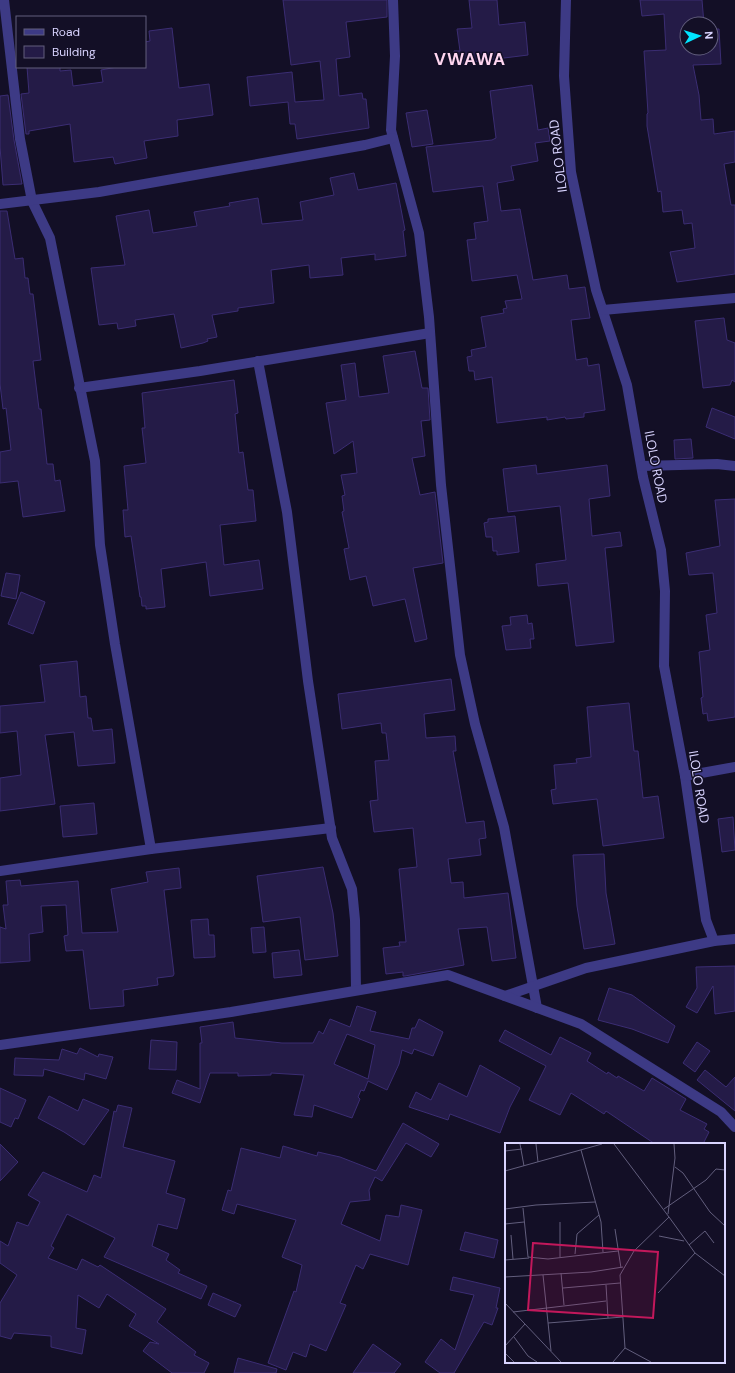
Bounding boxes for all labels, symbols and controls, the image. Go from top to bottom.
legend [16,16,146,68]
north arrow [679,16,719,56]
text: Road [52,24,80,40]
text: N [702,31,716,40]
text: Building [52,44,96,60]
district label: VWAWA [434,48,506,70]
street label: ILOLO ROAD [545,119,571,193]
street label: ILOLO ROAD [641,429,671,505]
street label: ILOLO ROAD [685,749,713,825]
inset map [505,1143,725,1363]

